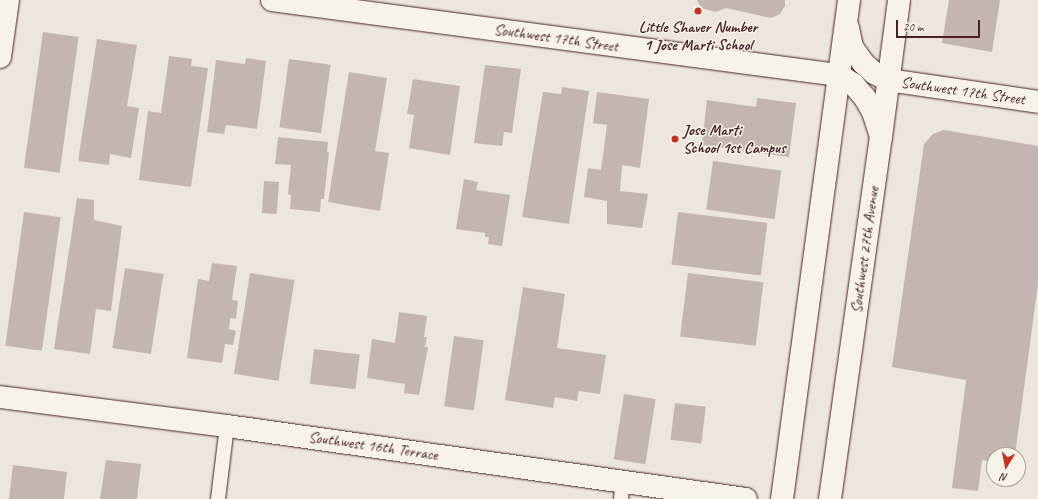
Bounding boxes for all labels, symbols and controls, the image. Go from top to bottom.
marker: Little Shaver Number 1 Jose Marti School [693,6,703,16]
scale bar [898,12,982,38]
place label: Little Shaver Number 1 Jose Marti School [638,17,758,55]
text: 20 m [903,19,923,35]
street label: Southwest 17th Street [493,20,619,56]
street label: Southwest 17th Street [900,73,1026,109]
place label: Jose Marti School 1st Campus [683,120,786,158]
marker: Jose Marti School 1st Campus [670,134,680,144]
street label: Southwest 27th Avenue [847,186,883,314]
street label: Southwest 16th Terrace [307,427,439,465]
north arrow [986,447,1026,487]
text: N [1000,470,1009,485]

